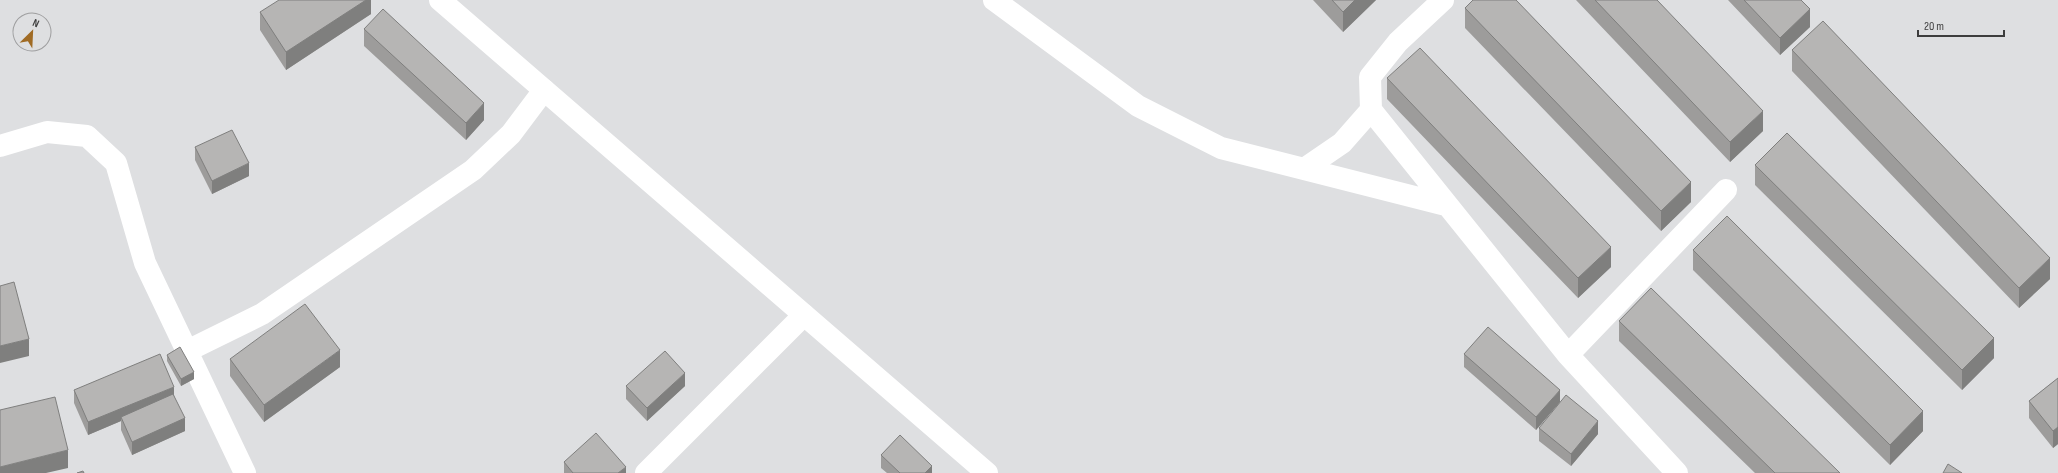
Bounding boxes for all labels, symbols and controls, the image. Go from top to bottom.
north arrow [12,12,52,52]
scale bar [1918,12,2004,38]
text: N [31,16,41,31]
text: 20 m [1924,19,1944,34]

